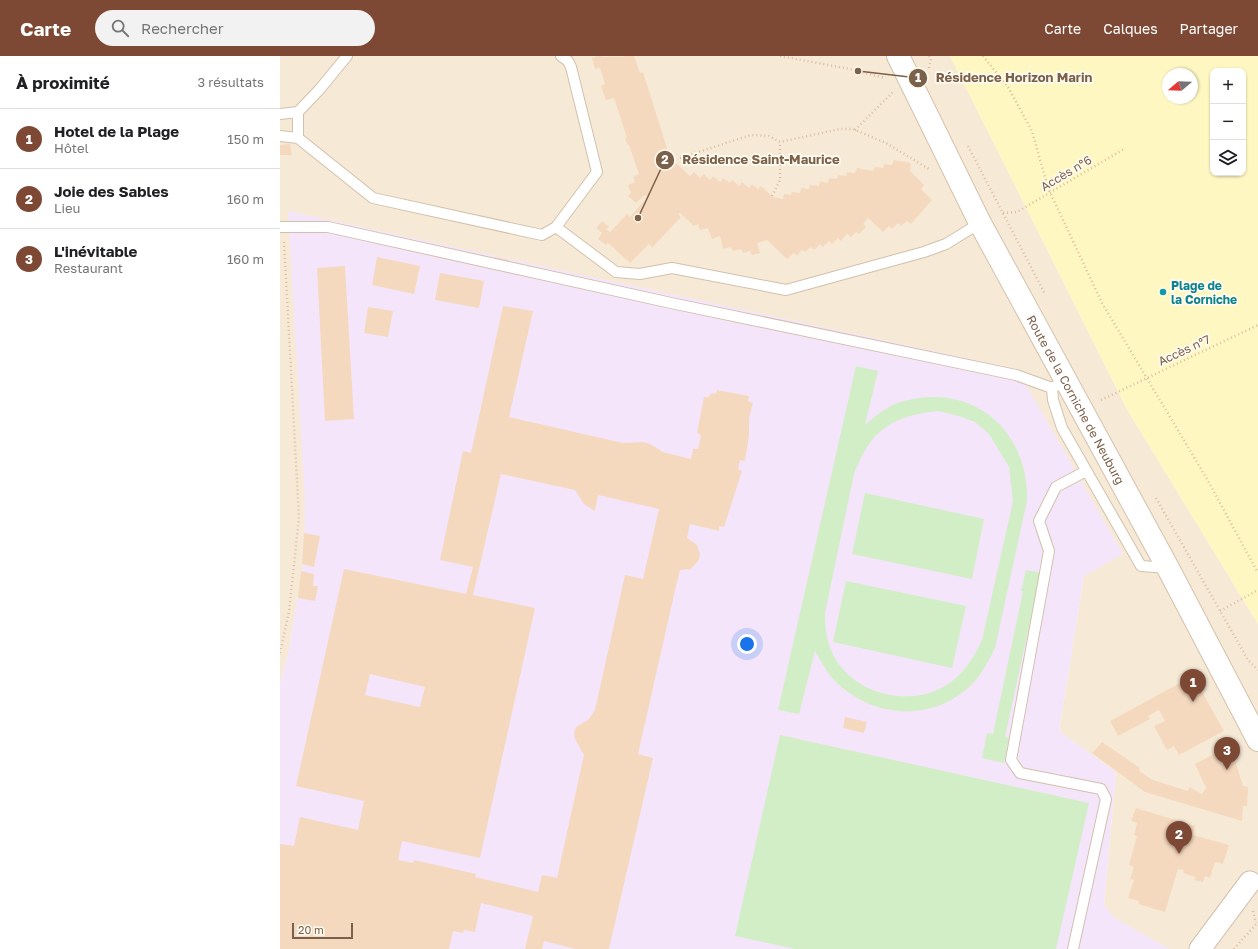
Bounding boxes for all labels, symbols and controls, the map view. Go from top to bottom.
search box [95,10,375,46]
text: Carte [20,17,71,40]
icon: search [109,17,131,39]
text: Rechercher [141,19,224,37]
text: Carte [1044,20,1081,37]
text: Calques [1103,20,1158,37]
text: Partager [1180,20,1238,37]
callout: Résidence Horizon Marin [908,65,1100,90]
north arrow [1162,68,1198,104]
map controls [1210,68,1246,176]
button: + [1210,68,1246,104]
text: Résidence Horizon Marin [936,69,1092,85]
text: 1 [915,70,921,85]
text: À proximité [16,72,110,93]
text: 3 résultats [198,74,264,90]
button: − [1210,104,1246,140]
text: Hotel de la Plage [54,122,179,140]
text: 1 [26,131,32,147]
text: 150 m [227,131,264,147]
text: Hôtel [54,140,89,156]
button: layers [1210,140,1246,176]
callout: Résidence Saint-Maurice [655,147,848,172]
text: Résidence Saint-Maurice [682,151,840,167]
text: 2 [661,152,669,167]
street label: Accès n°6 [1038,152,1094,194]
text: Joie des Sables [54,182,169,200]
text: 2 [25,191,33,207]
text: 160 m [227,191,264,207]
text: Lieu [54,200,80,216]
text: L'inévitable [54,242,137,260]
text: 3 [25,251,33,267]
text: 160 m [227,251,264,267]
text: Restaurant [54,260,123,276]
place label: Plage de la Corniche [1171,278,1237,307]
marker: Plage de la Corniche [1158,287,1168,297]
street label: Route de la Corniche de Neuburg [1024,312,1128,487]
street label: Accès n°7 [1156,331,1212,369]
your location [737,634,757,654]
pin: 1 [1180,669,1206,702]
pin: 3 [1214,737,1240,770]
pin: 2 [1166,821,1192,854]
scale bar [292,921,353,940]
text: 20 m [298,923,324,936]

